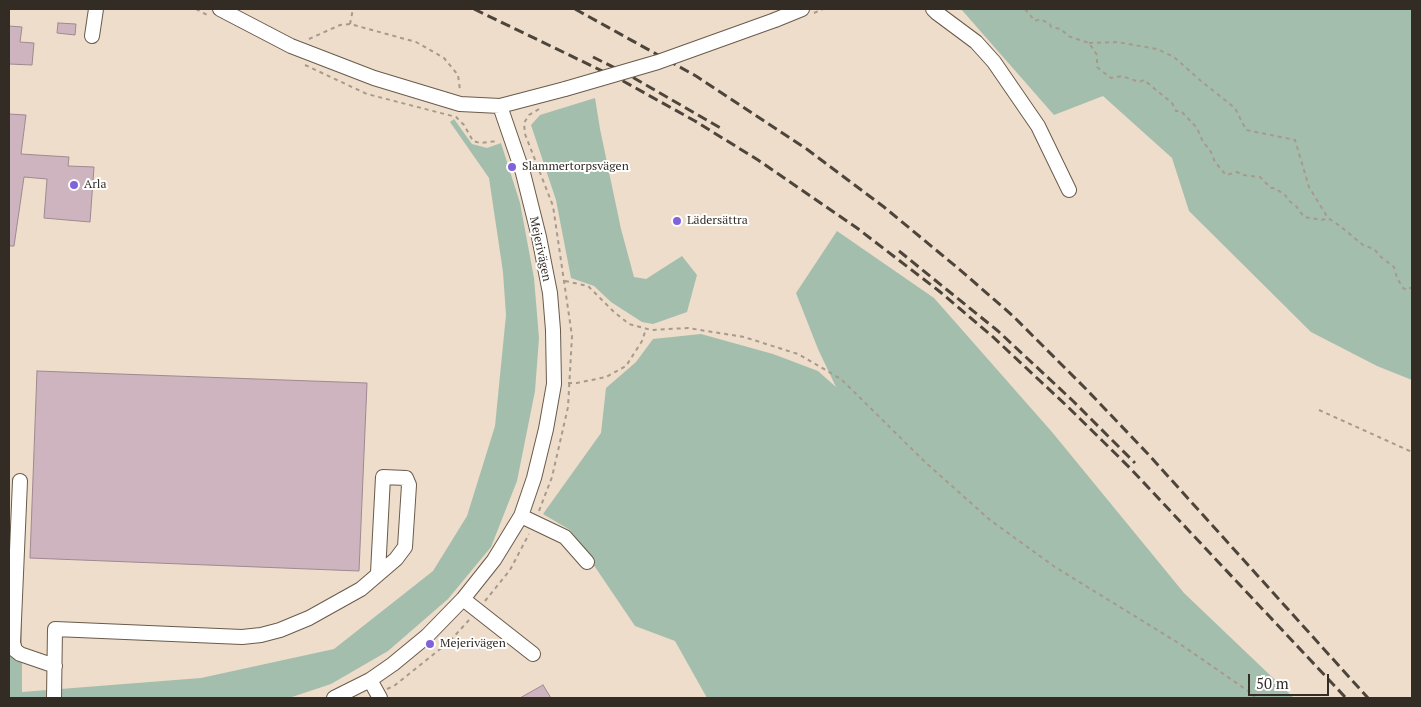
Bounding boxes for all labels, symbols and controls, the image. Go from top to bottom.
place label: Slammertorpsvägen [522,160,629,174]
marker: Slammertorpsvägen [506,161,518,173]
place label: Arla [84,178,106,192]
marker: Arla [68,179,80,191]
place label: Lädersättra [687,214,748,228]
street label: Mejerivägen [526,215,554,283]
marker: Lädersättra [671,215,683,227]
place label: Mejerivägen [440,637,506,651]
marker: Mejerivägen [424,638,436,650]
scale bar [1251,664,1332,696]
text: 50 m [1256,673,1289,693]

